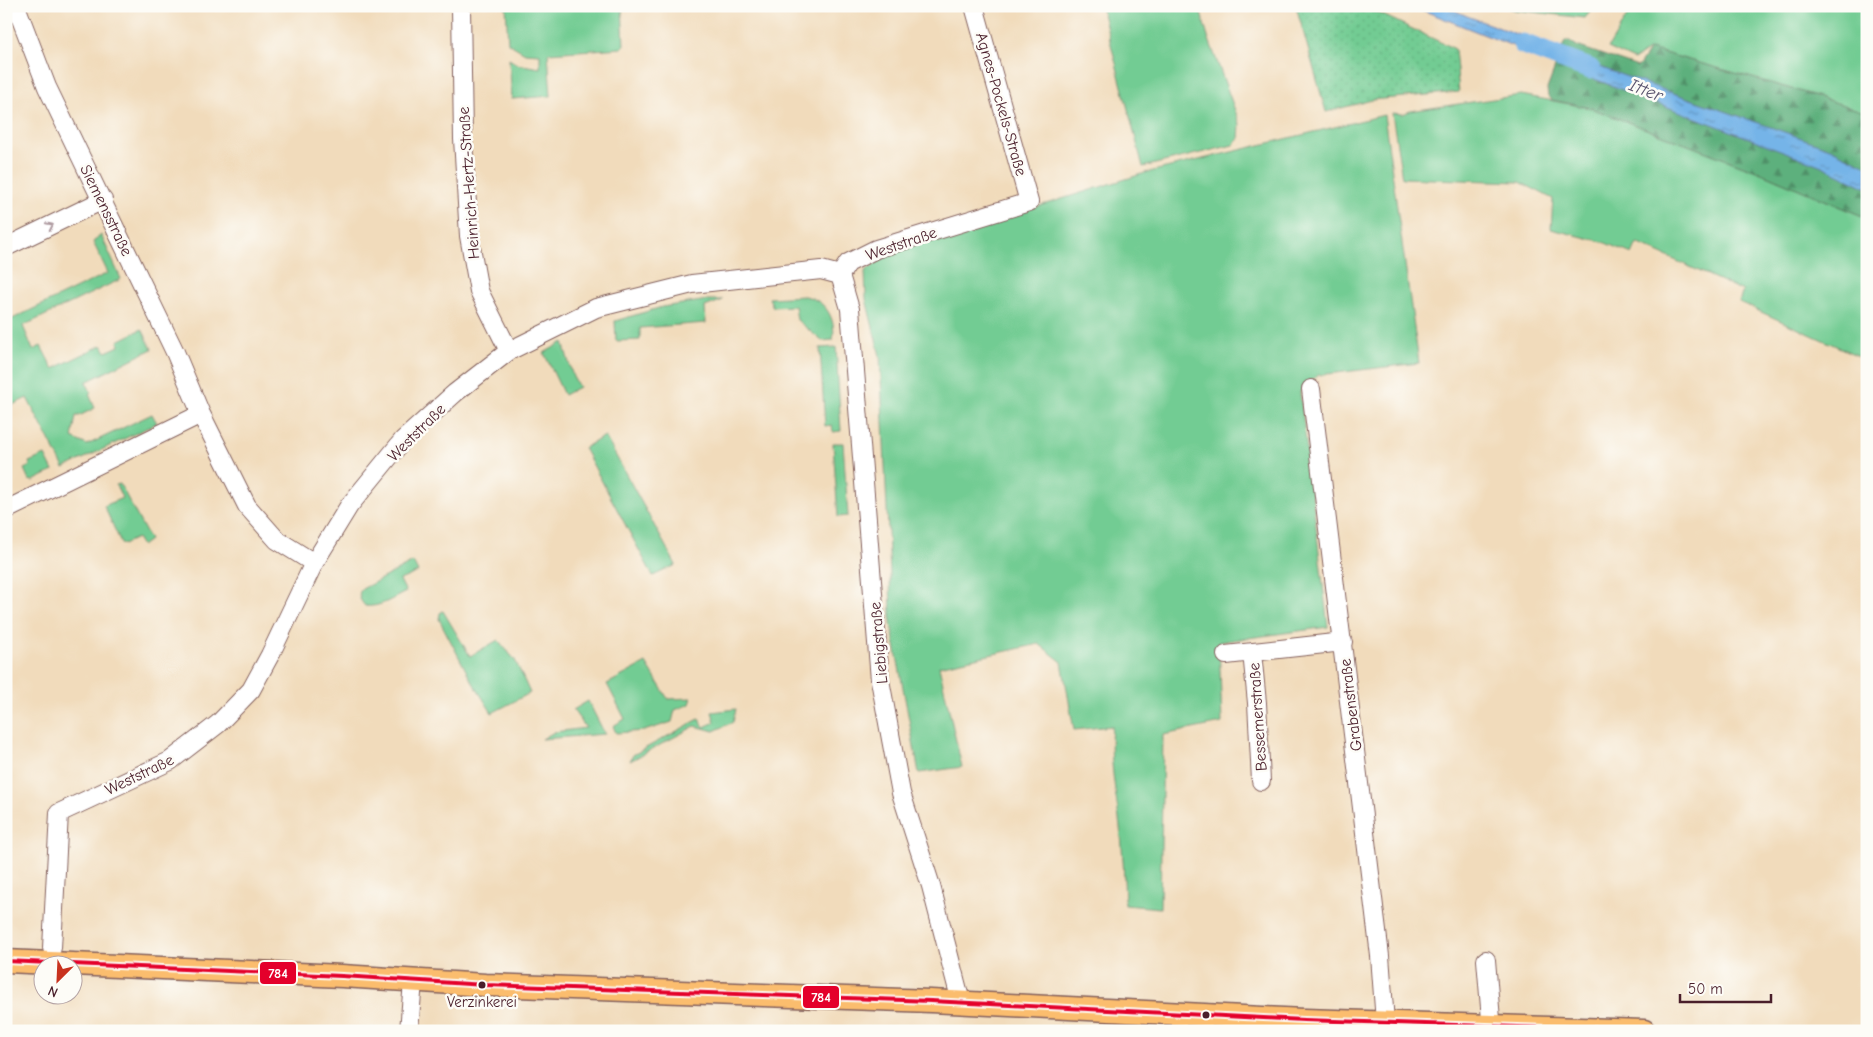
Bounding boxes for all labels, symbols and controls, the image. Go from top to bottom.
street label: Agnes-Pockels-Straße [972,30,1030,178]
water label: Itter [1625,74,1666,107]
street label: Heinrich-Hertz-Straße [455,106,483,260]
street label: Siemensstraße [76,162,136,259]
one-way arrow [45,222,54,232]
street label: Weststraße [863,223,939,265]
street label: Weststraße [384,400,449,465]
street label: Liebigstraße [866,601,892,685]
street label: Grabenstraße [1336,658,1366,752]
street label: Bessemerstraße [1245,662,1271,772]
street label: Weststraße [102,751,177,799]
north arrow [32,954,82,1004]
line badge: 784 [259,961,297,985]
text: 784 [268,965,288,982]
scale bar [1680,972,1772,1004]
marker: Verzinkerei [477,980,487,990]
text: 50 m [1688,980,1723,998]
text: N [45,982,61,1001]
line badge: 784 [802,985,840,1009]
text: 784 [811,989,831,1006]
place label: Verzinkerei [447,993,517,1011]
unlabelled marker [1201,1010,1211,1020]

